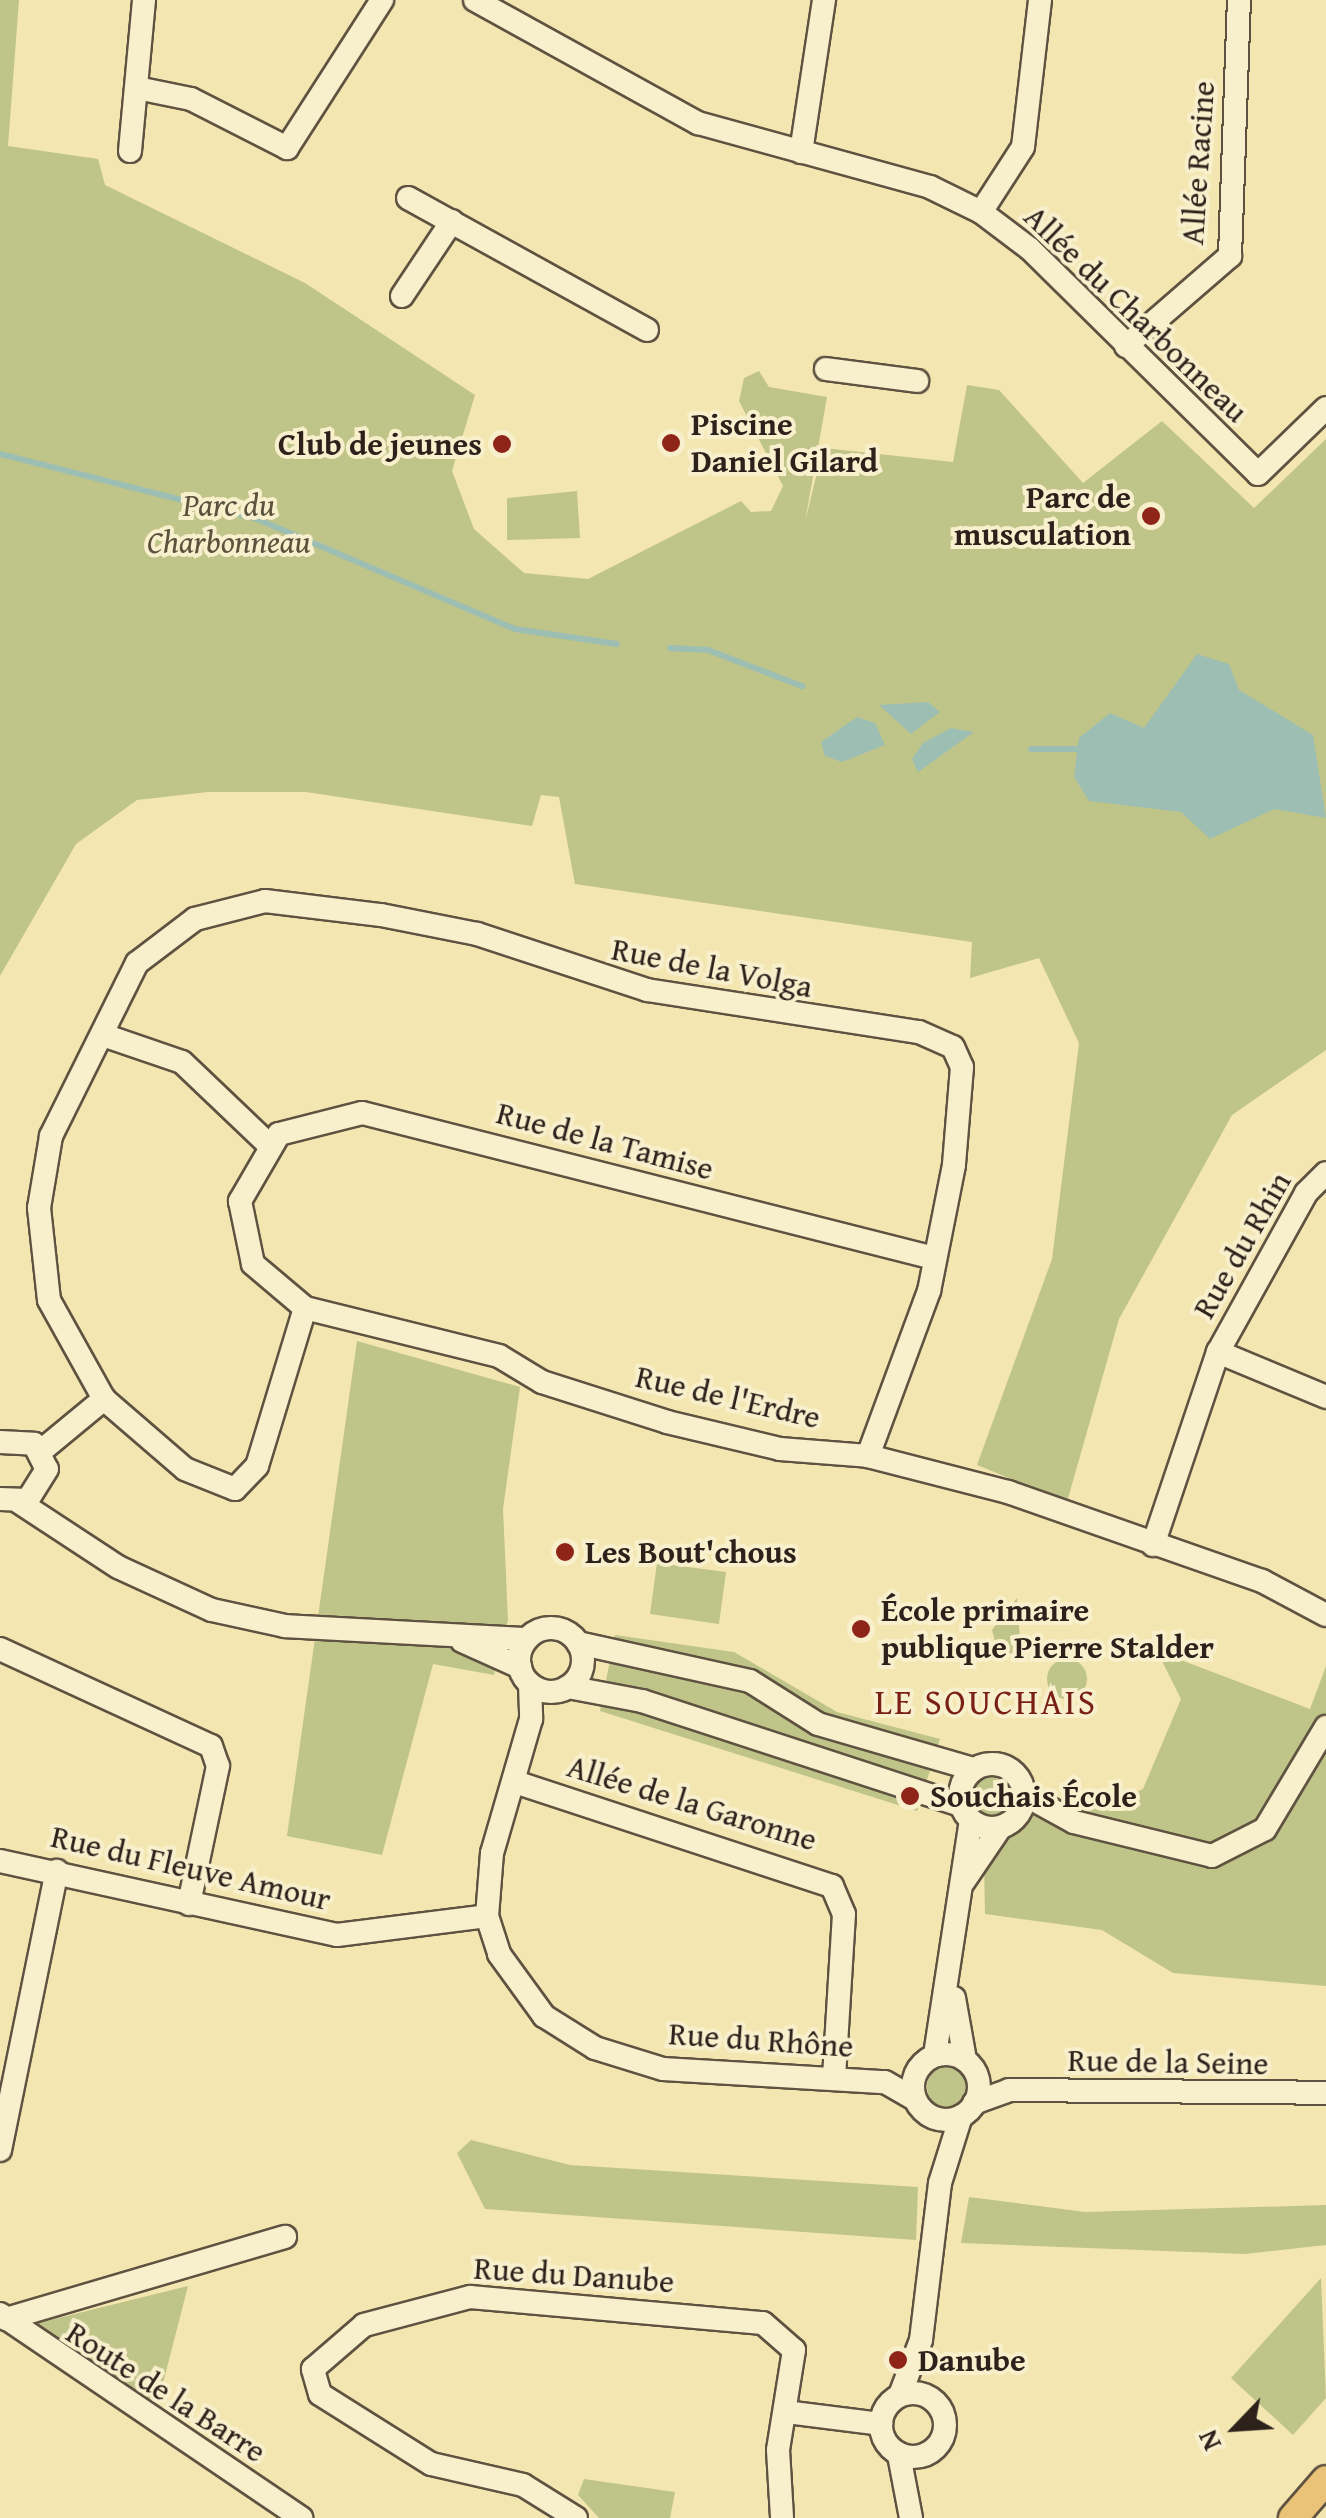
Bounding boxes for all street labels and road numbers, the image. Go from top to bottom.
street label: Allée Racine [1173,80,1223,246]
street label: Allée du Charbonneau [1016,197,1256,431]
street label: Rue de la Volga [608,930,816,1006]
street label: Rue de la Tamise [492,1094,718,1188]
street label: Rue du Rhin [1185,1165,1299,1325]
street label: Rue de l'Erdre [632,1357,824,1437]
street label: Allée de la Garonne [563,1747,821,1859]
street label: Rue du Fleuve Amour [47,1817,335,1919]
street label: Rue du Rhône [667,2014,855,2066]
street label: Rue de la Seine [1067,2041,1269,2083]
street label: Rue du Danube [473,2249,675,2301]
street label: Route de la Barre [59,2313,273,2471]

